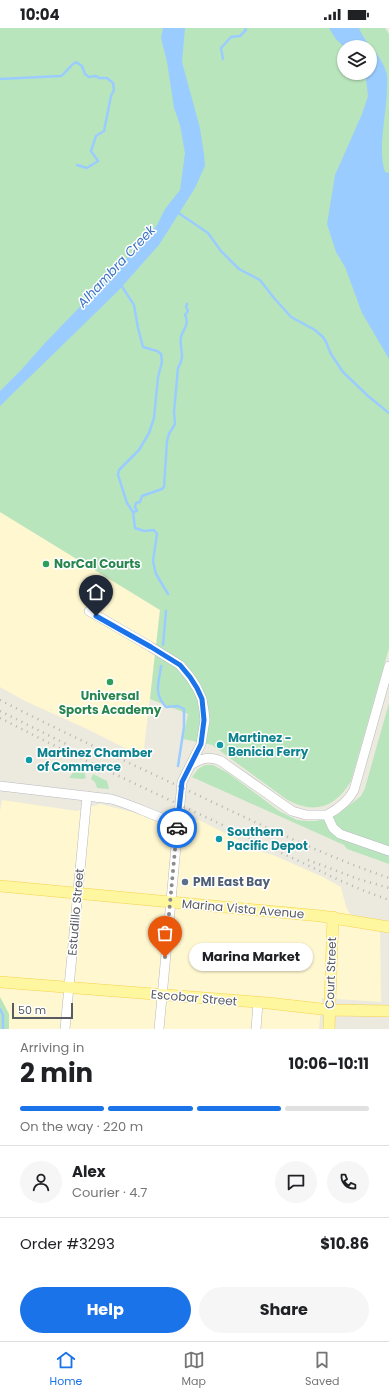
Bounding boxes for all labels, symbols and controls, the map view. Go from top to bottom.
text: 10:04 [20,4,60,25]
map controls [337,40,377,80]
button: layers [337,40,377,80]
water label: Alhambra Creek [72,220,161,312]
place label: NorCal Courts [54,555,141,572]
marker: NorCal Courts [41,559,51,569]
pin [79,575,113,616]
icon: home [85,581,107,603]
marker: Universal Sports Academy [105,677,115,687]
place label: Universal Sports Academy [59,687,162,718]
place label: Martinez - Benicia Ferry [228,729,309,760]
marker: Martinez - Benicia Ferry [215,740,225,750]
place label: Martinez Chamber of Commerce [37,744,152,775]
marker: Martinez Chamber of Commerce [24,755,34,765]
courier [157,808,197,848]
icon: car [166,817,188,839]
place label: Southern Pacific Depot [227,823,308,854]
marker: Southern Pacific Depot [214,834,224,844]
street label: Estudillo Street [63,868,88,956]
place label: PMI East Bay [193,873,270,890]
marker: PMI East Bay [180,877,190,887]
street label: Marina Vista Avenue [181,895,305,922]
pin [148,916,182,957]
icon: bag [154,922,176,944]
street label: Court Street [321,937,340,1009]
callout: Marina Market [189,943,313,971]
text: Marina Market [202,947,300,966]
street label: Escobar Street [150,985,238,1010]
scale bar [12,1001,73,1020]
text: 50 m [18,1002,46,1018]
text: Arriving in [20,1038,84,1057]
text: 10:06–10:11 [289,1053,369,1074]
text: 2 min [20,1055,93,1091]
text: On the way · 220 m [20,1117,143,1136]
button: person [20,1161,62,1203]
text: Alex [72,1161,106,1182]
button: chat [275,1161,317,1203]
button: phone [327,1161,369,1203]
text: Courier · 4.7 [72,1183,147,1202]
text: Order #3293 [20,1233,115,1254]
text: $10.86 [320,1233,369,1254]
button: Help [20,1287,191,1333]
button: Share [199,1287,369,1333]
tab: Home [50,1349,82,1390]
tab: Map [182,1349,206,1390]
tab: Saved [305,1349,339,1390]

